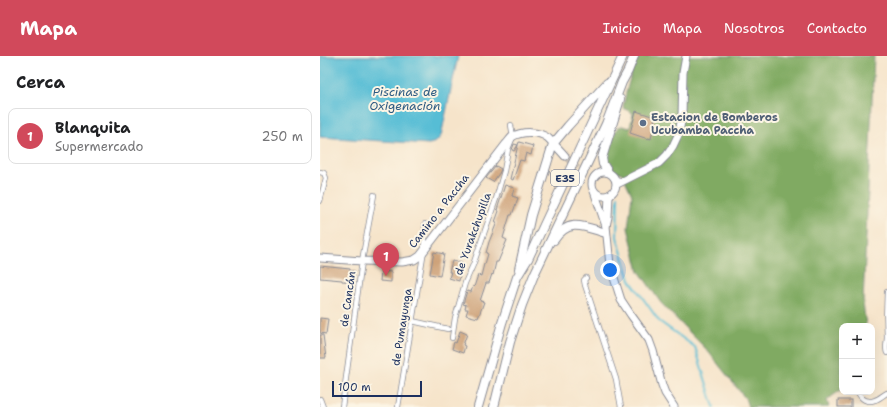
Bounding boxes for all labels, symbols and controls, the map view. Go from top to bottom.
text: Mapa [20,16,77,41]
text: Inicio [603,19,641,37]
text: Mapa [663,19,702,37]
text: Nosotros [724,19,785,37]
text: Contacto [807,19,867,37]
text: Cerca [16,71,65,93]
water label: Piscinas de Oxigenación [370,84,440,114]
place label: Estacion de Bomberos Ucubamba Paccha [651,110,778,138]
text: Blanquita [55,118,131,138]
marker: Estacion de Bomberos Ucubamba Paccha [638,118,648,128]
text: 1 [27,128,33,145]
text: 250 m [262,128,303,145]
text: Supermercado [55,138,143,155]
road number: E35 [551,170,579,186]
street label: Camino a Paccha [405,171,473,251]
street label: de Yurakchupilla [451,190,495,277]
pin: 1 [373,243,399,276]
your location [600,260,620,280]
street label: de Cancán [337,270,359,328]
street label: de Pumayunga [388,287,416,367]
map controls [839,323,875,395]
button: + [839,323,875,359]
button: − [839,359,875,395]
scale bar [332,379,422,398]
text: 100 m [338,380,371,395]

